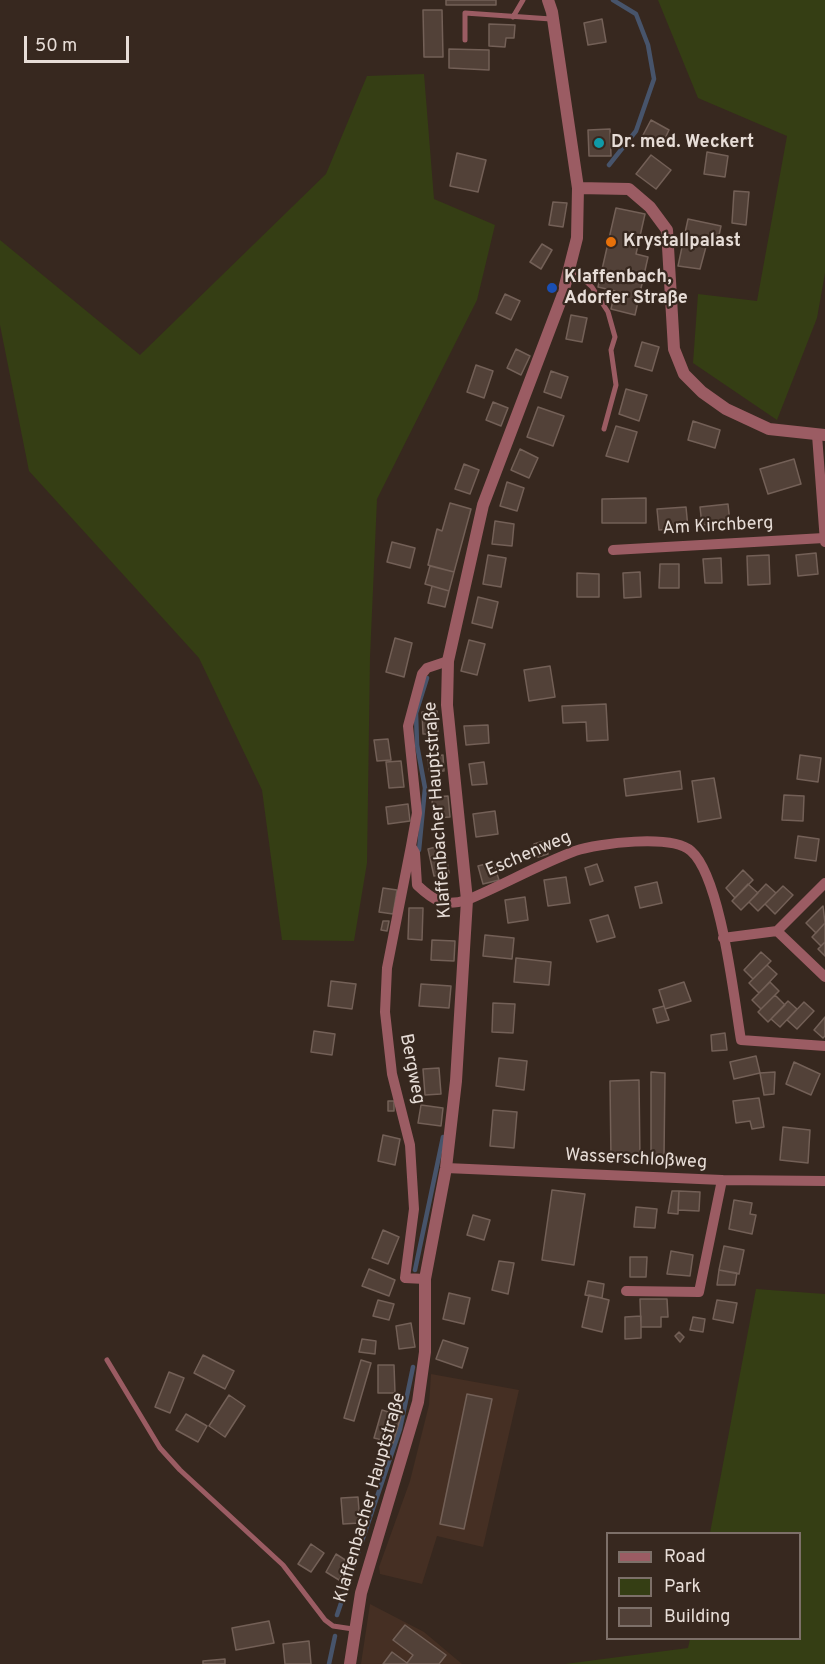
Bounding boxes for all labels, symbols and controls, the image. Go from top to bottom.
scale bar [27,24,132,62]
text: 50 m [35,35,77,58]
place label: Dr. med. Weckert [611,132,754,154]
marker: Dr. med. Weckert [592,136,606,150]
place label: Krystallpalast [623,231,741,253]
marker: Krystallpalast [604,235,618,249]
place label: Klaffenbach, Adorfer Straße [564,267,688,310]
marker: Klaffenbach, Adorfer Straße [545,281,559,295]
street label: Am Kirchberg [662,513,774,541]
street label: Klaffenbacher Hauptstraße [421,701,457,919]
street label: Eschenweg [483,827,575,883]
street label: Bergweg [394,1032,428,1106]
street label: Wasserschloßweg [564,1145,708,1175]
street label: Klaffenbacher Hauptstraße [331,1391,411,1605]
legend [606,1532,801,1640]
text: Road [664,1546,706,1569]
text: Park [664,1576,701,1599]
text: Building [664,1606,730,1629]

